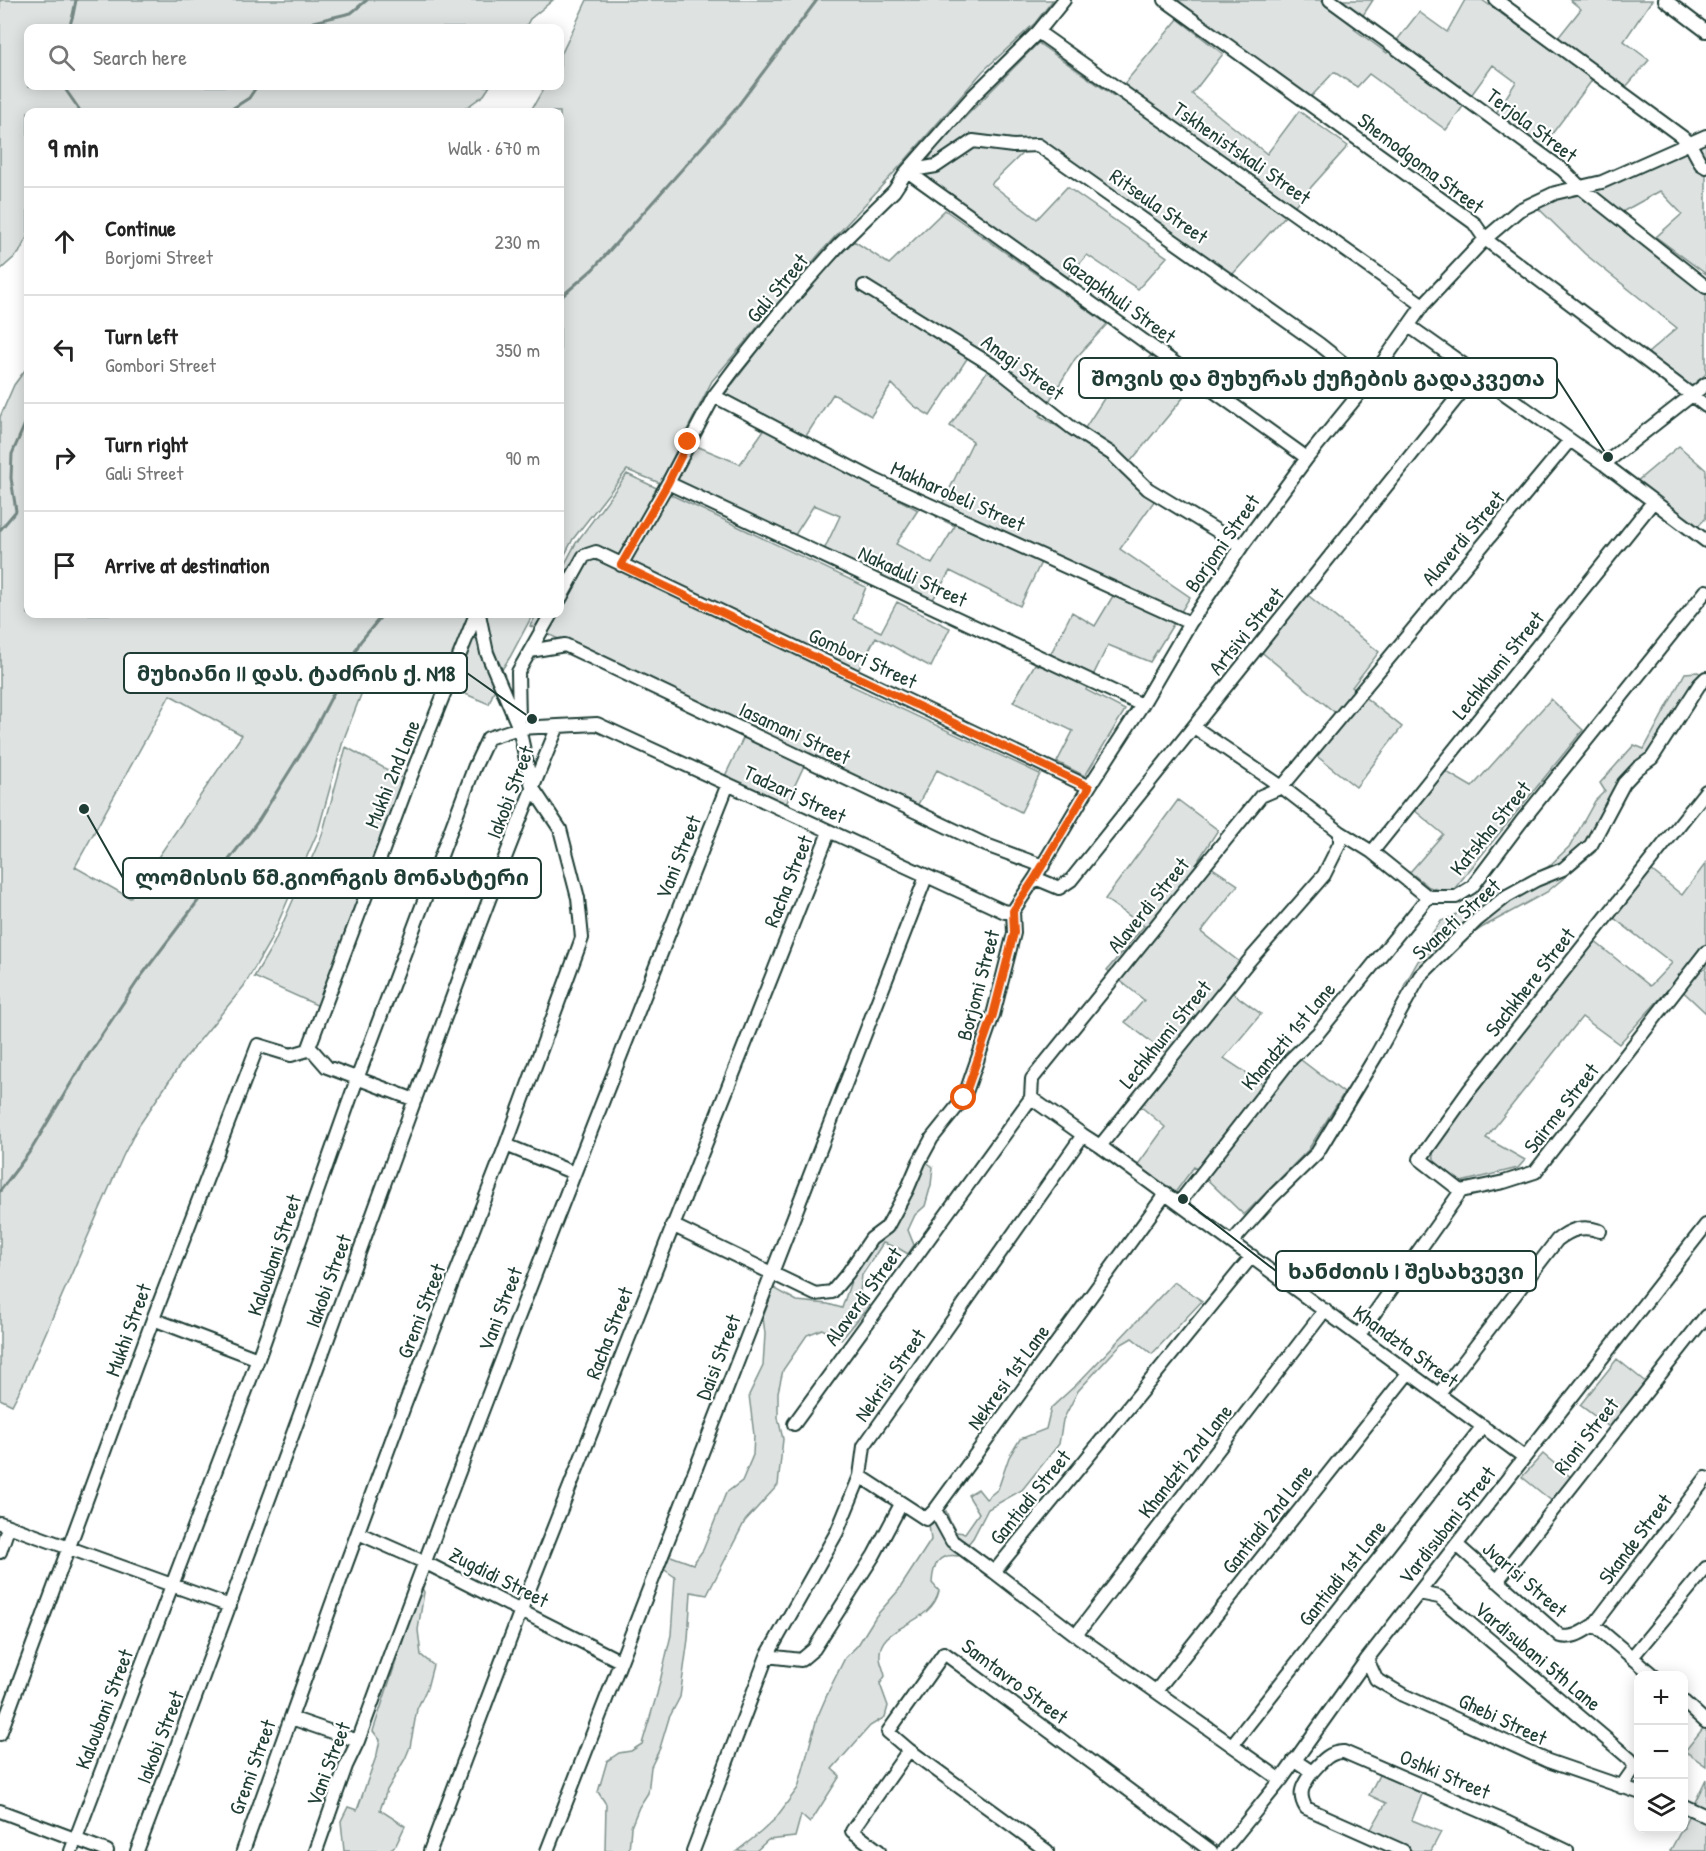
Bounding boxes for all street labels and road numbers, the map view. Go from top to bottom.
street label: Terjola Street [1480,81,1584,169]
street label: Tskhenistskali Street [1167,95,1317,212]
street label: Shemodgoma Street [1352,106,1491,221]
street label: Ritseula Street [1104,161,1215,251]
street label: Gali Street [739,247,815,329]
street label: Gazapkhuli Street [1056,248,1183,351]
street label: Anagi Street [976,327,1071,407]
street label: Makharobeli Street [886,453,1030,539]
street label: Alaverdi Street [1415,484,1512,592]
street label: Borjomi Street [1178,488,1267,598]
street label: Nakaduli Street [854,538,973,614]
street label: Artsivi Street [1202,580,1291,681]
street label: Lechkhumi Street [1445,604,1551,725]
street label: Gombori Street [804,620,923,696]
street label: Iasamani Street [735,695,856,772]
street label: Mukhi 2nd Lane [357,716,427,832]
street label: Iakobi Street [479,741,541,843]
street label: Tadzari Street [739,758,852,831]
street label: Katskha Street [1443,774,1538,881]
street label: Vani Street [648,810,708,903]
street label: Racha Street [756,830,820,931]
street label: Alaverdi Street [1100,850,1196,959]
street label: Svaneti Street [1406,871,1507,967]
street label: Sachkhere Street [1478,921,1582,1043]
street label: Borjomi Street [949,926,1007,1043]
street label: Lechkhumi Street [1112,973,1218,1094]
street label: Khandzti 1st Lane [1234,976,1342,1096]
street label: Sairme Street [1517,1056,1606,1159]
street label: Kaloubani Street [240,1190,309,1320]
street label: Iakobi Street [298,1230,359,1332]
street label: Alaverdi Street [817,1240,909,1351]
street label: Gremi Street [390,1259,453,1363]
street label: Vani Street [471,1262,530,1355]
street label: Mukhi Street [98,1279,158,1380]
street label: Racha Street [578,1282,640,1383]
street label: Khandzta Street [1347,1298,1465,1395]
street label: Daisi Street [688,1309,748,1404]
street label: Nekresi 1st Lane [960,1318,1056,1436]
street label: Nekrisi Street [847,1322,933,1427]
street label: Rioni Street [1547,1391,1626,1481]
street label: Khandzti 2nd Lane [1131,1398,1239,1524]
street label: Gantiadi Street [983,1443,1078,1551]
street label: Gantiadi 2nd Lane [1215,1458,1319,1580]
street label: Vardisubani Street [1392,1459,1503,1590]
street label: Skande Street [1591,1487,1679,1590]
street label: Gantiadi 1st Lane [1291,1514,1393,1632]
street label: Jvarisi Street [1476,1534,1574,1624]
street label: Zugdidi Street [444,1540,554,1615]
street label: Vardisubani 5th Lane [1469,1594,1607,1718]
street label: Samtavro Street [956,1631,1075,1731]
street label: Kaloubani Street [68,1644,140,1773]
street label: Iakobi Street [129,1686,191,1788]
street label: Ghebi Street [1454,1686,1553,1752]
street label: Gremi Street [221,1715,283,1819]
street label: Vani Street [299,1717,358,1810]
street label: Oshki Street [1395,1742,1495,1806]

